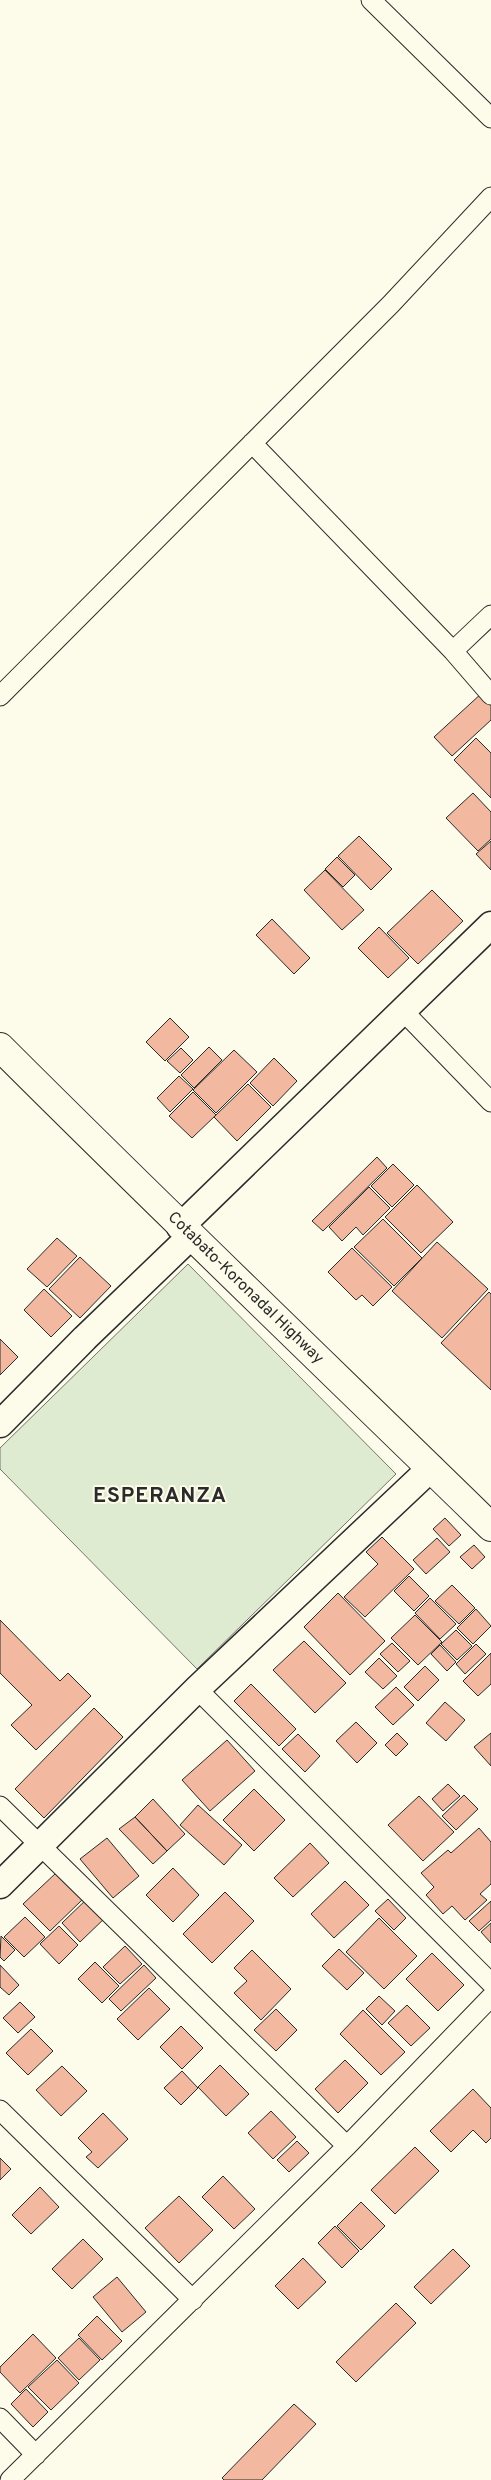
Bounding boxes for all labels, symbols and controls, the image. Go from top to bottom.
street label: Cotabato-Koronadal Highway [163,1208,328,1369]
district label: ESPERANZA [93,1483,227,1510]

